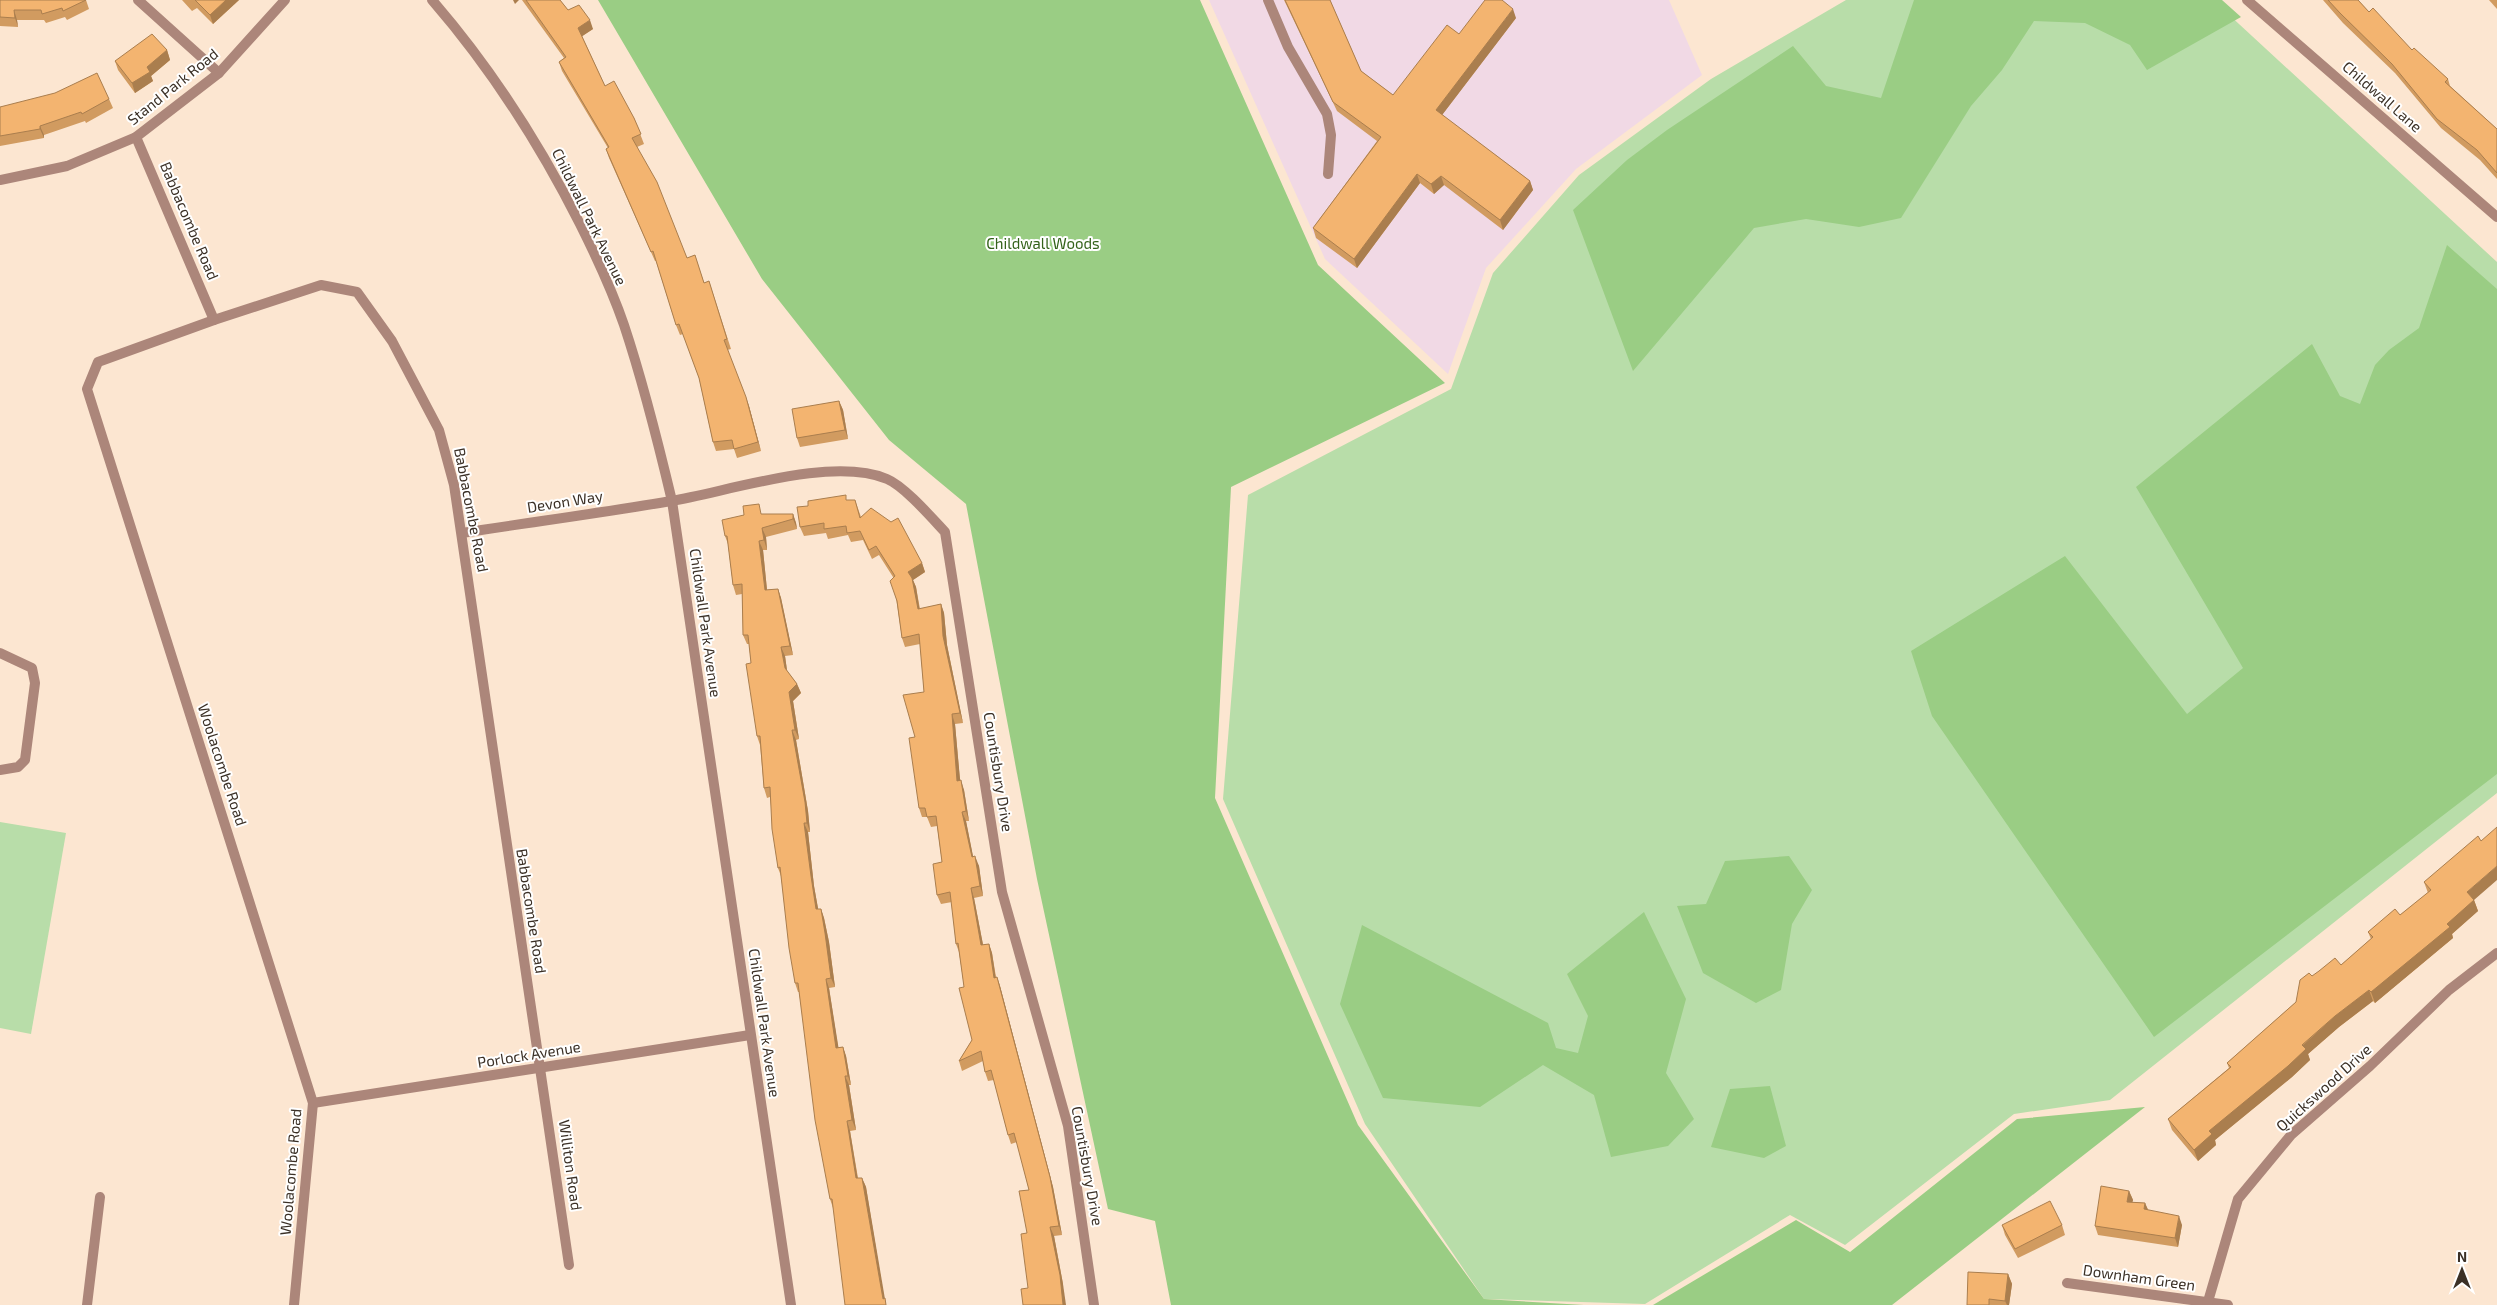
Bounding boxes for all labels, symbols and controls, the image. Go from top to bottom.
street label: Stand Park Road [123,44,221,128]
street label: Childwall Lane [2339,57,2426,136]
street label: Childwall Park Avenue [549,145,631,288]
street label: Babbacombe Road [157,159,223,282]
park label: Childwall Woods [986,234,1100,252]
street label: Babbacombe Road [451,446,493,573]
street label: Devon Way [526,486,604,516]
street label: Childwall Park Avenue [687,547,725,699]
street label: Woolacombe Road [195,701,251,828]
street label: Countisbury Drive [981,711,1017,833]
street label: Babbacombe Road [513,847,551,975]
street label: Childwall Park Avenue [746,947,784,1099]
street label: Porlock Avenue [476,1037,582,1071]
street label: Quickswood Drive [2272,1040,2375,1135]
street label: Countisbury Drive [1069,1105,1107,1227]
street label: Woolacombe Road [276,1108,305,1236]
street label: Williton Road [556,1118,586,1211]
north arrow [2437,1245,2487,1295]
text: N [2457,1248,2467,1265]
street label: Downham Green [2082,1260,2196,1294]

